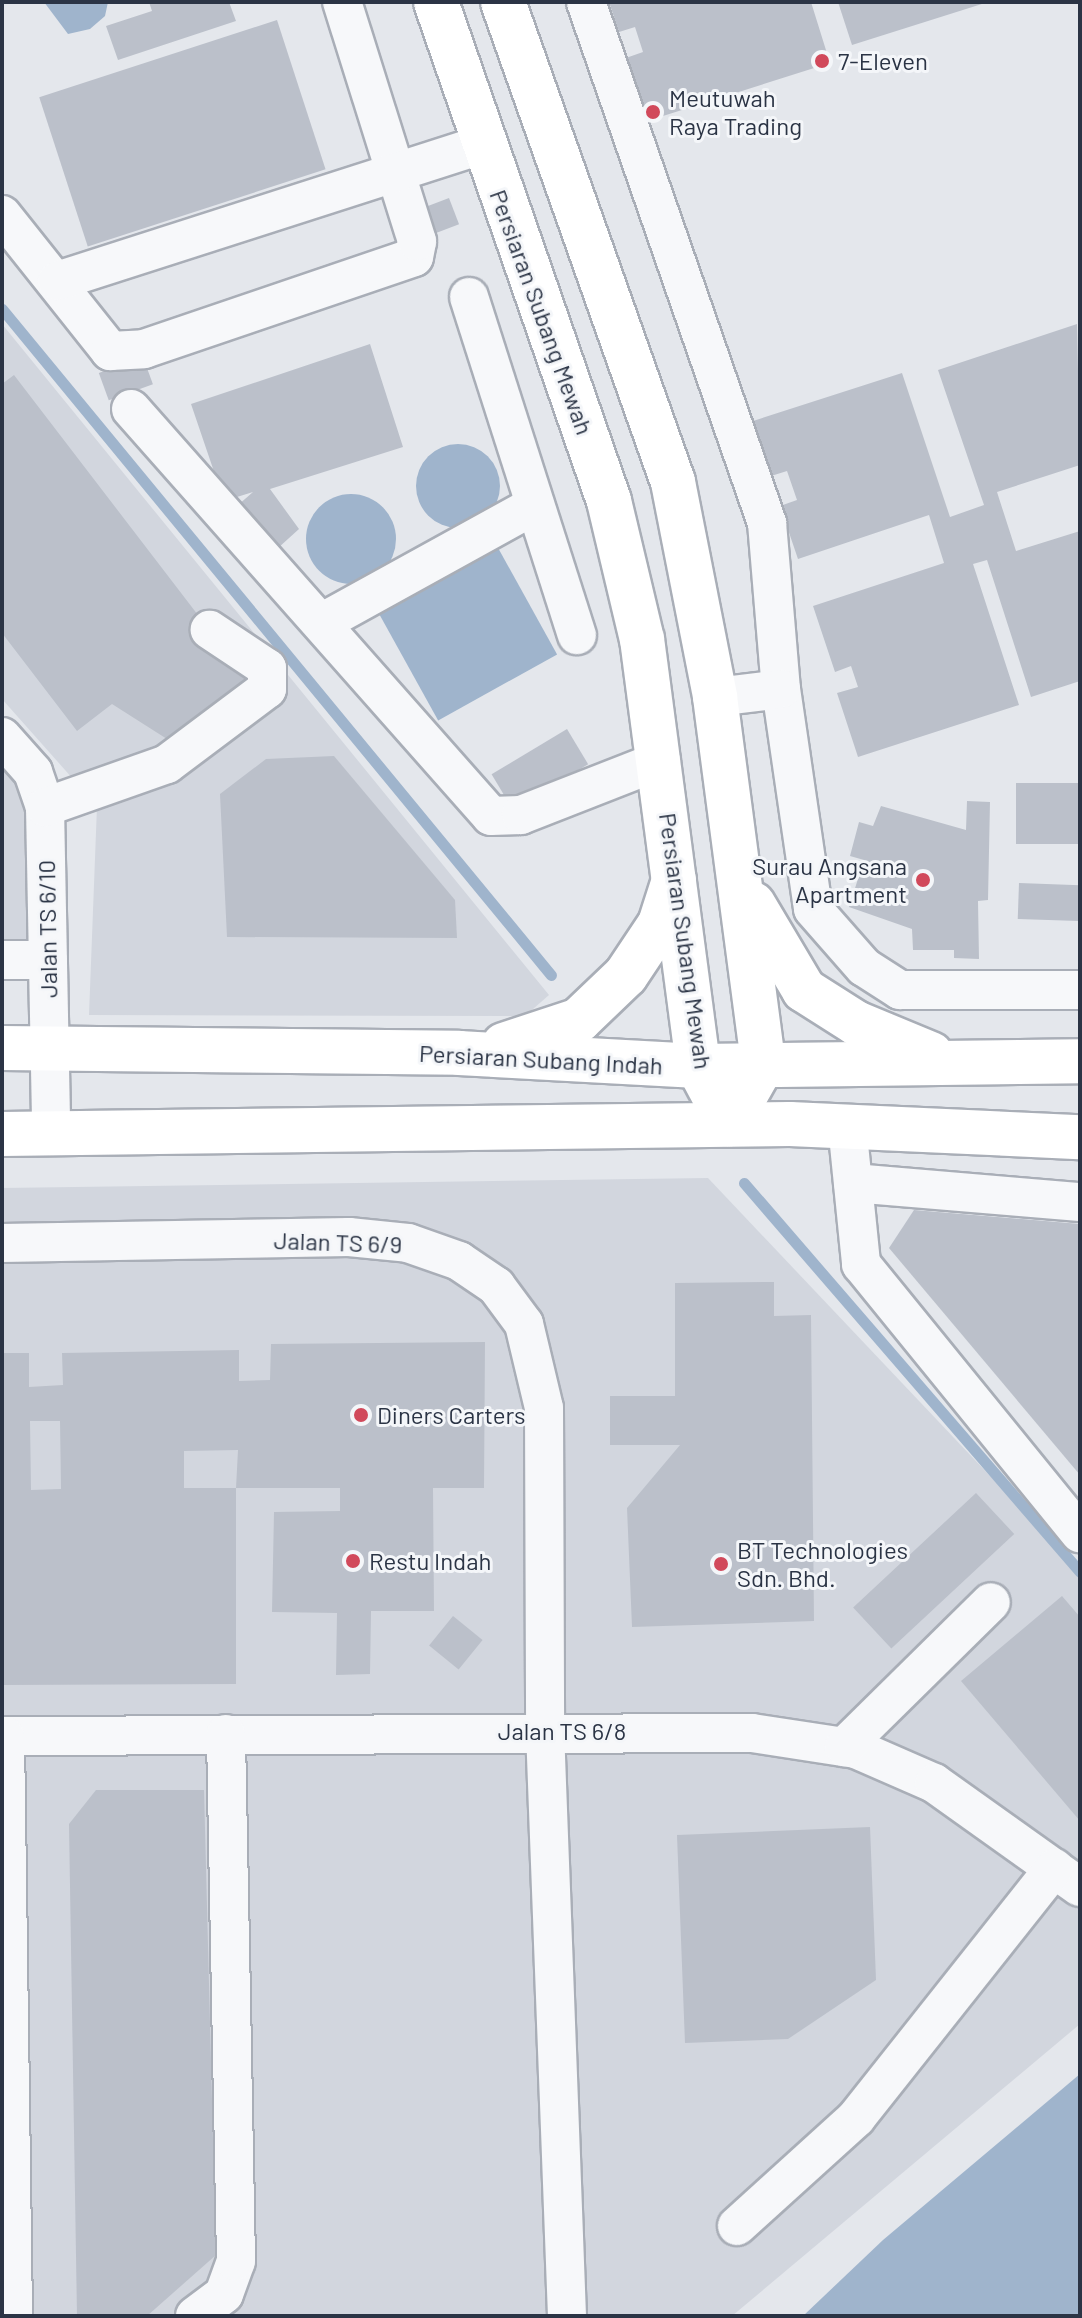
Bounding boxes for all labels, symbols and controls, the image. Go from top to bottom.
place label: 7-Eleven [838,47,928,75]
marker: 7-Eleven [813,52,831,70]
place label: Meutuwah Raya Trading [669,84,802,140]
marker: Meutuwah Raya Trading [644,103,662,121]
street label: Persiaran Subang Mewah [484,186,600,438]
street label: Persiaran Subang Mewah [654,811,718,1071]
place label: Surau Angsana Apartment [752,852,907,908]
street label: Jalan TS 6/10 [31,860,63,998]
marker: Surau Angsana Apartment [914,871,932,889]
street label: Persiaran Subang Indah [418,1038,664,1080]
street label: Jalan TS 6/9 [273,1225,403,1259]
place label: Diners Carters [377,1401,526,1429]
marker: Diners Carters [352,1406,370,1424]
place label: BT Technologies Sdn. Bhd. [737,1536,908,1592]
place label: Restu Indah [369,1547,491,1575]
marker: Restu Indah [344,1552,362,1570]
marker: BT Technologies Sdn. Bhd. [712,1555,730,1573]
street label: Jalan TS 6/8 [498,1717,626,1745]

